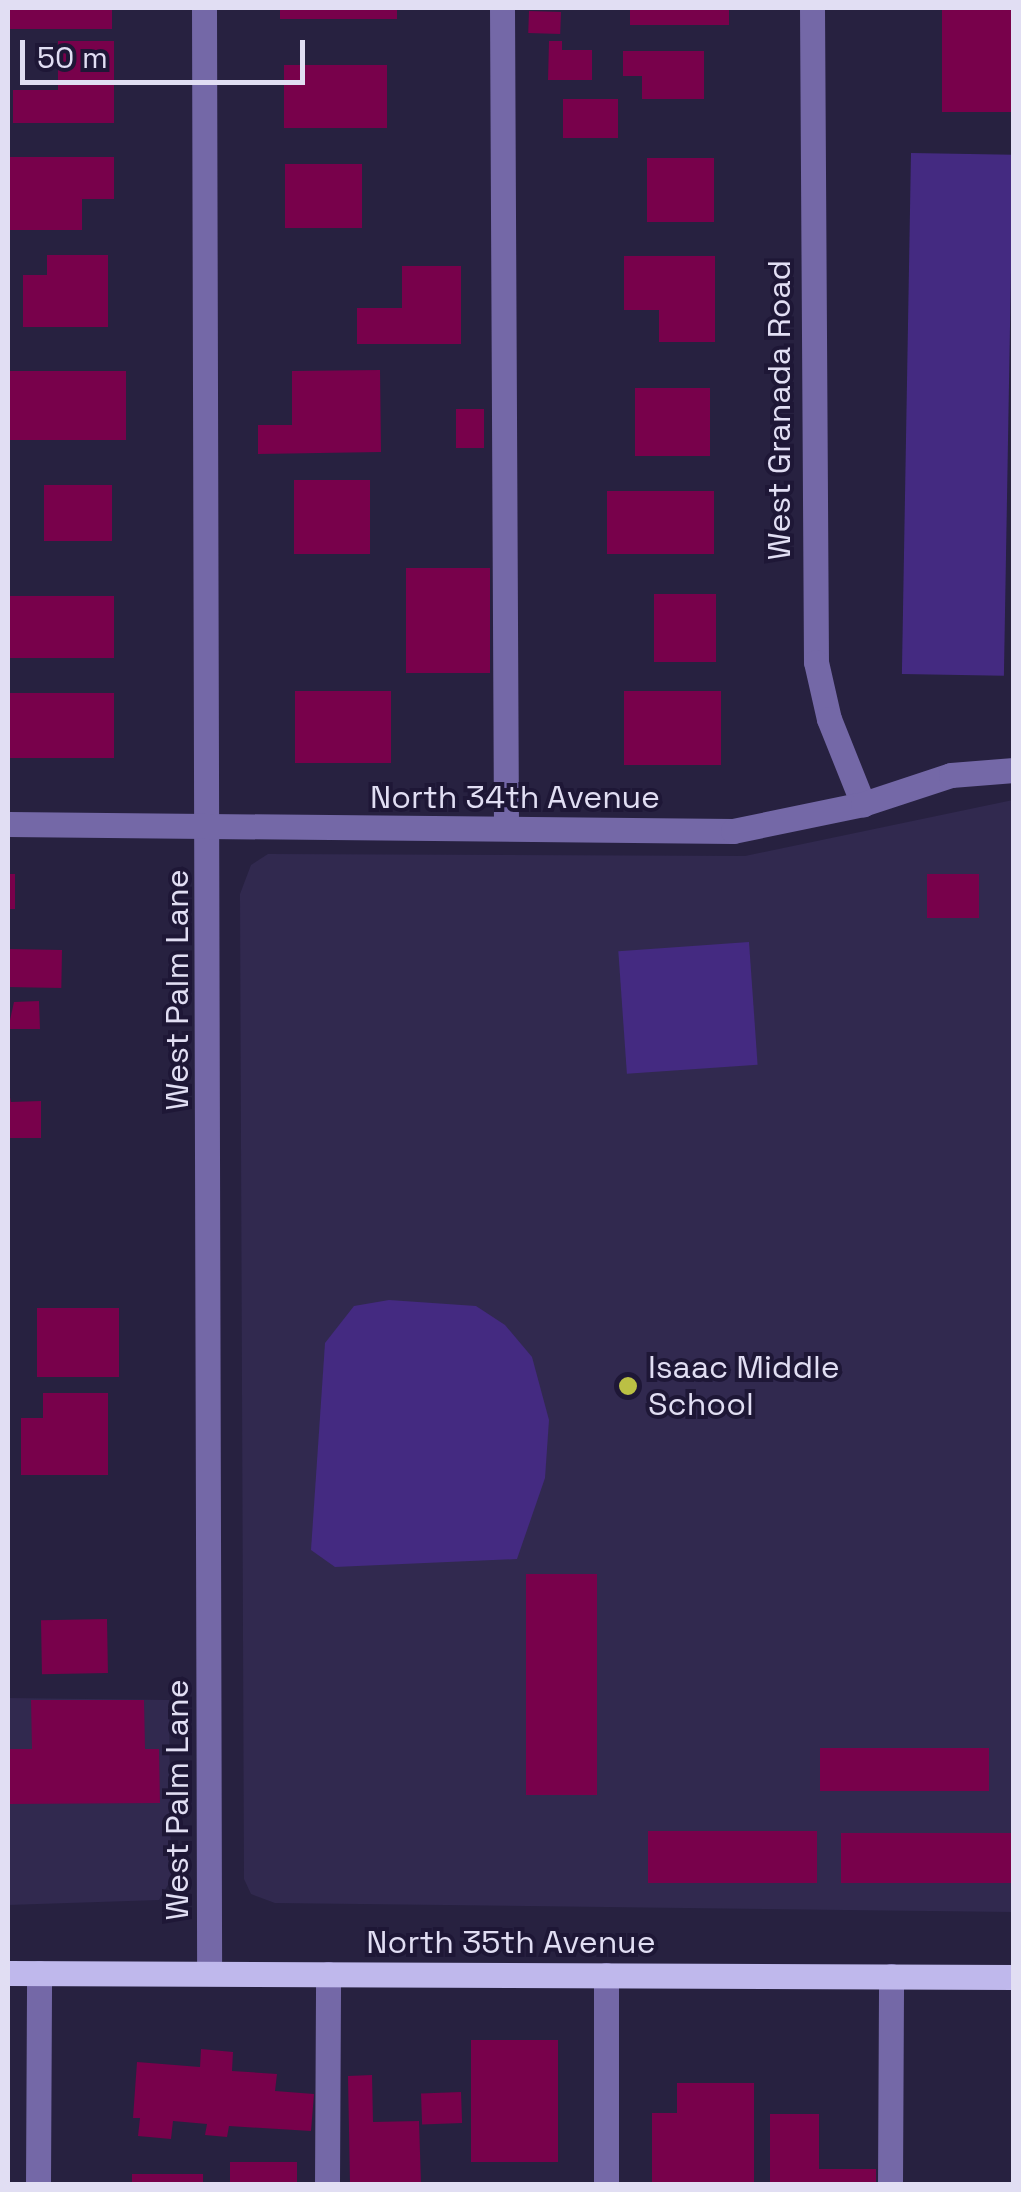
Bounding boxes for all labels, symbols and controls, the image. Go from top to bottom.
scale bar [25,20,310,82]
text: 50 m [37,38,108,77]
street label: West Granada Road [760,260,798,560]
street label: North 34th Avenue [370,778,660,816]
street label: West Palm Lane [158,869,196,1111]
place label: Isaac Middle School [648,1349,840,1424]
marker: Isaac Middle School [617,1375,639,1397]
street label: West Palm Lane [158,1679,196,1921]
street label: North 35th Avenue [366,1923,656,1961]

